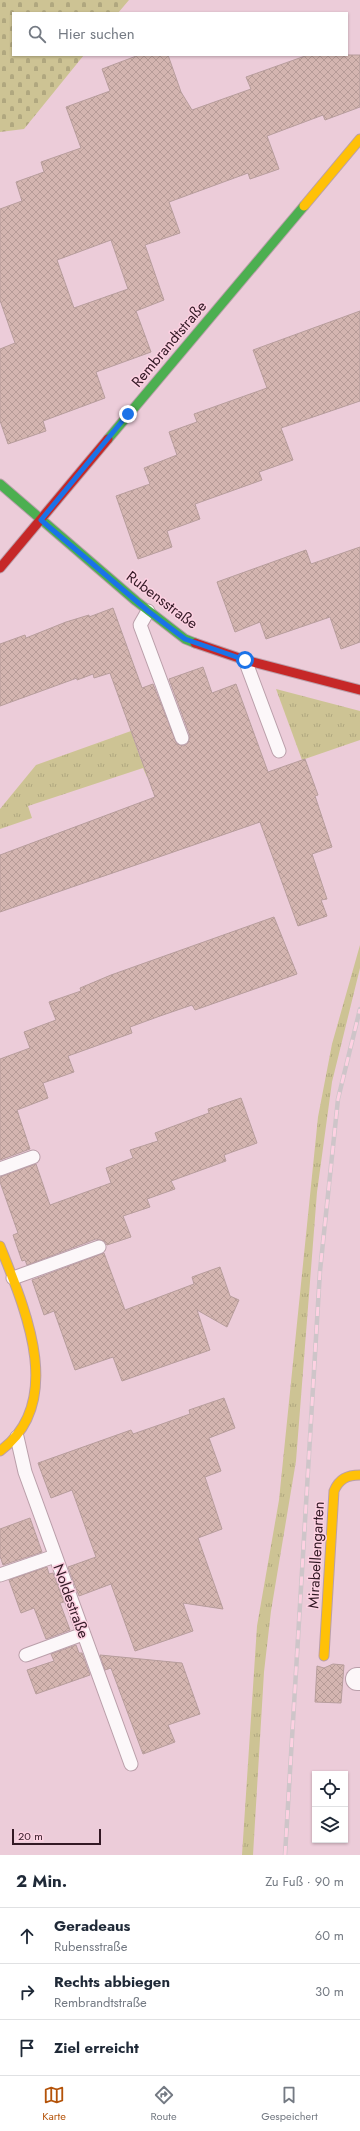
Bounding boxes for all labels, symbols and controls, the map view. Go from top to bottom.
search box [12,12,348,56]
icon: search [26,23,48,45]
text: Hier suchen [58,23,135,45]
street label: Rembrandtstraße [126,296,212,392]
route end [119,405,137,423]
street label: Rubensstraße [122,566,203,634]
route start [236,651,254,669]
street label: Mirabellengarten [302,1501,330,1609]
street label: Noldestraße [47,1561,95,1642]
map controls [312,1771,348,1843]
button: locate [312,1771,348,1807]
button: layers [312,1807,348,1843]
scale bar [12,1827,101,1846]
text: 20 m [18,1828,43,1844]
text: 2 Min. [16,1869,67,1893]
text: Zu Fuß · 90 m [265,1872,344,1891]
text: Geradeaus [54,1915,130,1937]
icon: ahead [16,1925,38,1947]
text: 60 m [315,1926,344,1945]
text: Rubensstraße [54,1937,127,1956]
text: Rechts abbiegen [54,1971,170,1993]
icon: right [16,1981,38,2003]
text: 30 m [315,1982,344,2001]
text: Rembrandtstraße [54,1993,147,2012]
icon: arrive [16,2037,38,2059]
text: Ziel erreicht [54,2037,139,2059]
tab: Karte [42,2084,66,2124]
tab: Route [150,2084,177,2124]
tab: Gespeichert [261,2084,318,2124]

